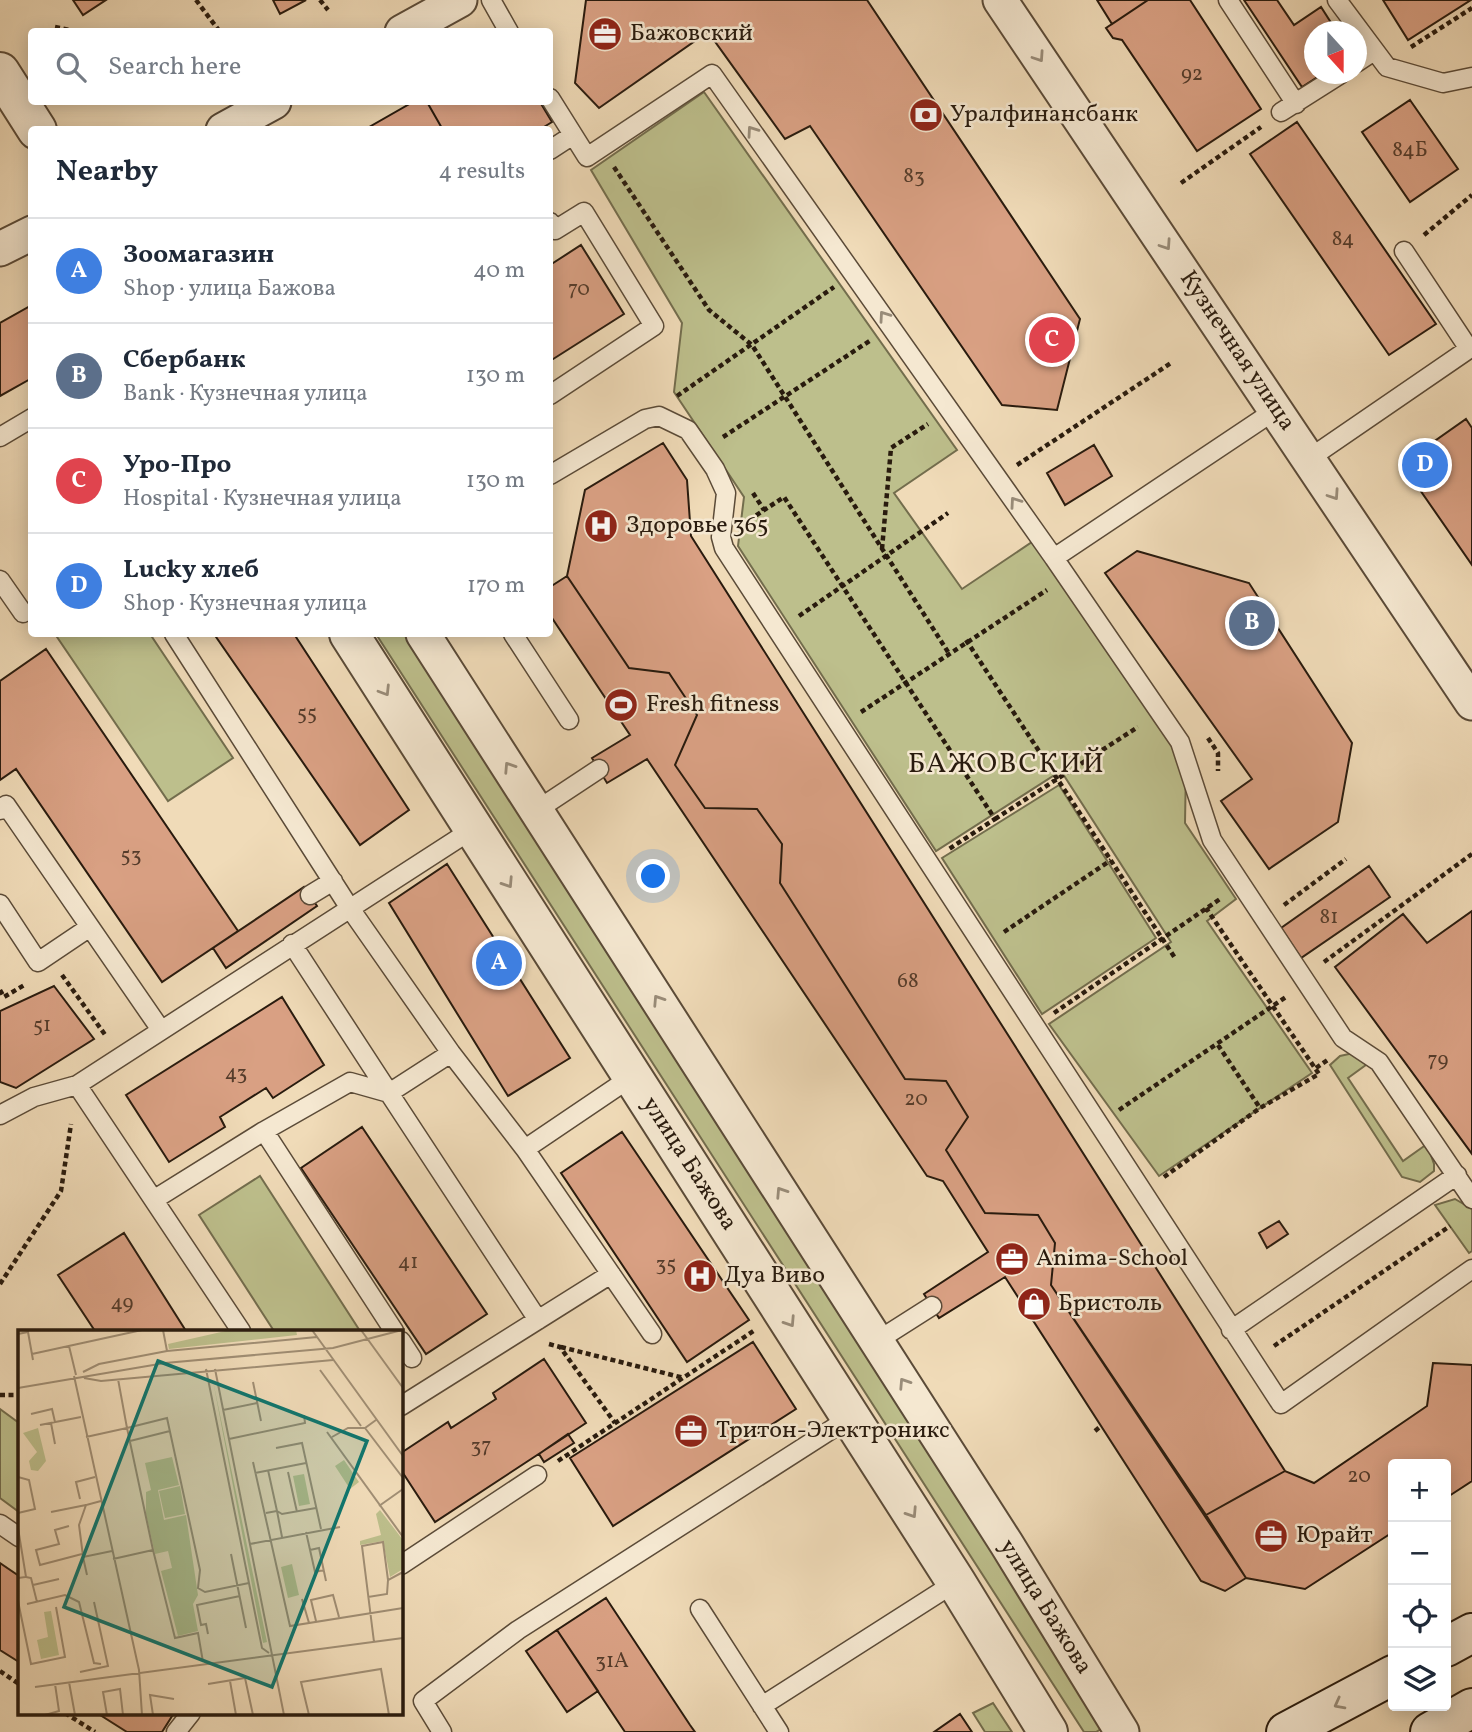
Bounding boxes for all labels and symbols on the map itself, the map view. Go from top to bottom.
office icon: Бажовский [586,15,624,53]
place label: Бажовский [630,17,753,51]
north arrow [1304,21,1367,84]
one-way arrow [1031,49,1044,62]
house number: 92 [1181,60,1203,89]
bank icon: Уралфинансбанк [907,96,945,134]
place label: Уралфинансбанк [950,98,1138,132]
one-way arrow [748,126,760,139]
house number: 84Б [1392,136,1428,165]
house number: 83 [903,162,925,191]
house number: 84 [1332,225,1354,254]
one-way arrow [1158,237,1170,250]
street label: Кузнечная улица [1171,264,1303,438]
house number: 70 [568,275,590,304]
one-way arrow [880,311,892,324]
pin: C [1029,314,1075,366]
pin: D [1402,439,1448,491]
one-way arrow [1326,487,1338,500]
one-way arrow [1011,497,1023,510]
hospital icon: Здоровье 365 [582,507,620,545]
place label: Здоровье 365 [626,509,769,543]
pin: B [1229,597,1275,649]
one-way arrow [377,683,390,696]
sports icon: Fresh fitness [602,686,640,724]
place label: Fresh fitness [646,688,779,722]
house number: 55 [297,699,317,728]
district label: БАЖОВСКИЙ [908,745,1106,784]
one-way arrow [505,762,518,775]
house number: 53 [121,841,141,870]
your location [636,859,670,893]
one-way arrow [500,875,513,888]
house number: 81 [1320,903,1338,932]
pin: A [476,937,522,989]
house number: 68 [897,967,919,996]
one-way arrow [654,995,667,1008]
house number: 51 [33,1011,51,1040]
house number: 79 [1428,1046,1449,1075]
house number: 43 [225,1059,247,1088]
house number: 20 [904,1085,928,1114]
street label: улица Бажова [633,1090,745,1238]
one-way arrow [777,1187,790,1200]
office icon: Anima-School [993,1240,1031,1278]
place label: Anima-School [1036,1242,1188,1276]
house number: 41 [398,1248,418,1277]
house number: 35 [656,1250,676,1279]
hospital icon: Дуа Виво [681,1257,719,1295]
place label: Дуа Виво [724,1259,825,1293]
shop icon: Бристоль [1015,1285,1053,1323]
place label: Бристоль [1058,1287,1162,1321]
house number: 49 [111,1289,134,1318]
one-way arrow [781,1314,794,1327]
inset map [18,1330,402,1714]
one-way arrow [899,1378,912,1391]
office icon: Тритон-Электроникс [672,1412,710,1450]
place label: Тритон-Электроникс [716,1414,950,1448]
house number: 37 [471,1432,491,1461]
house number: 20 [1347,1462,1371,1491]
one-way arrow [904,1506,917,1519]
office icon: Юрайт [1252,1517,1290,1555]
place label: Юрайт [1296,1519,1373,1553]
street label: улица Бажова [990,1533,1100,1681]
house number: 31А [595,1647,629,1676]
one-way arrow [1334,1695,1347,1709]

